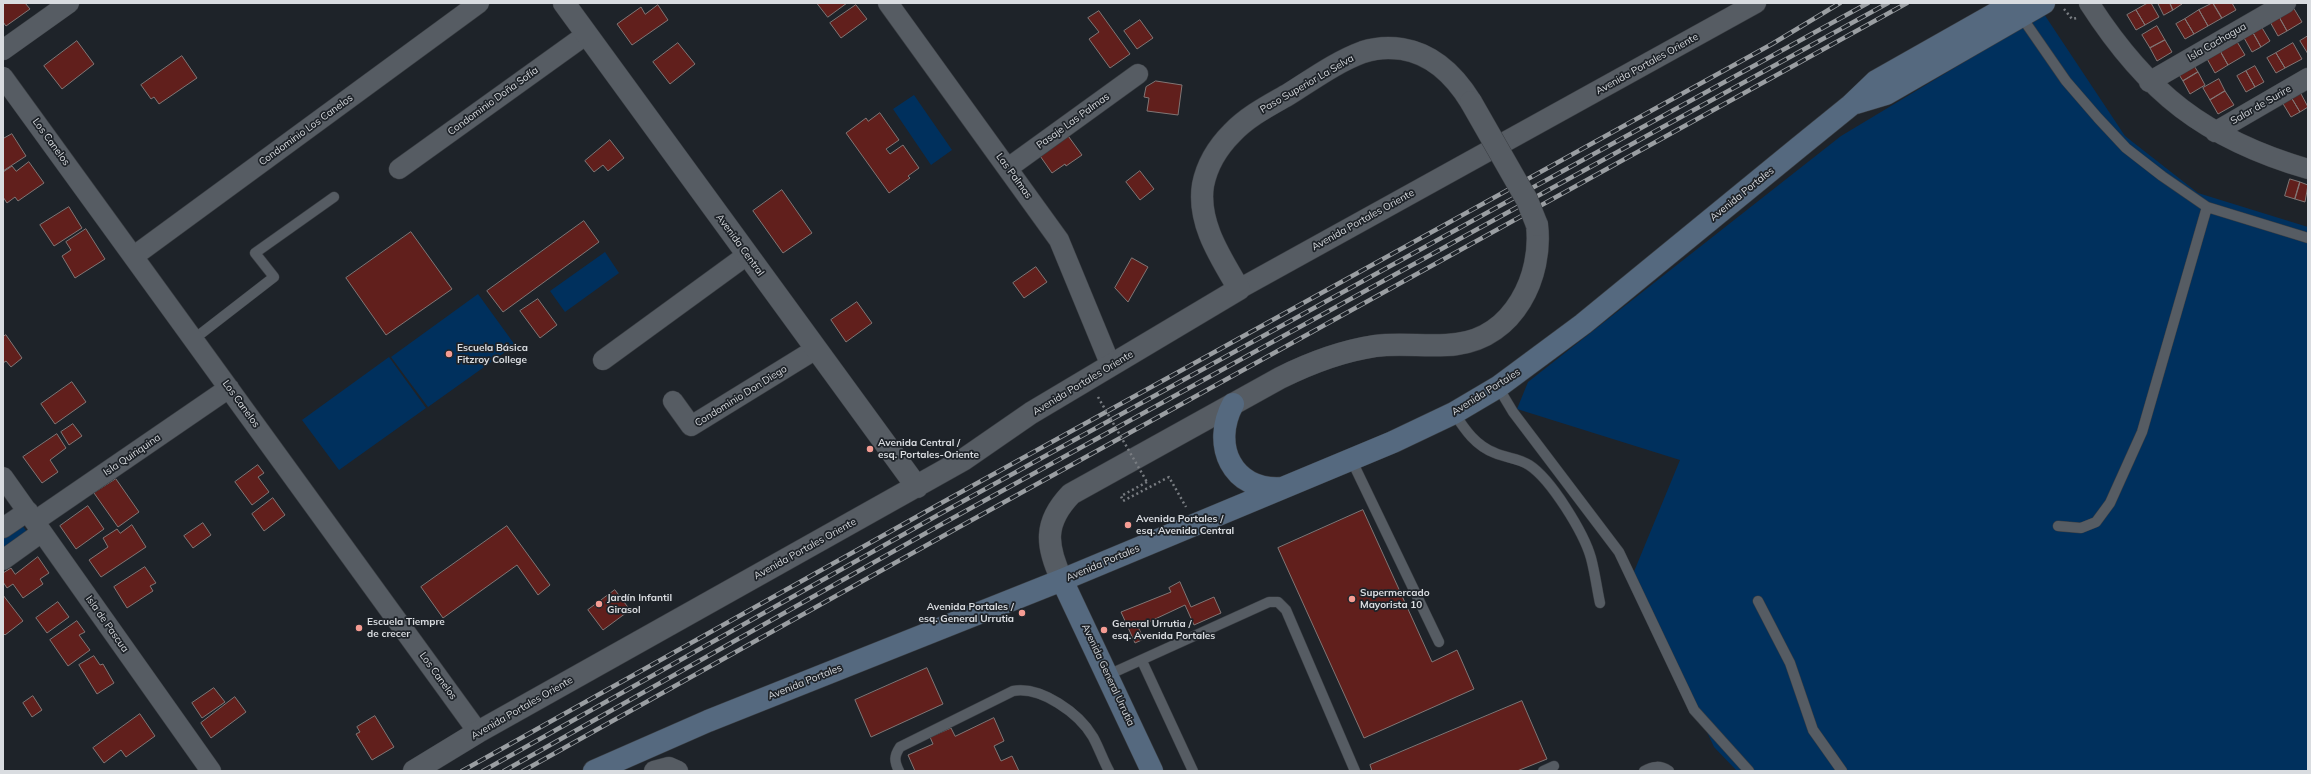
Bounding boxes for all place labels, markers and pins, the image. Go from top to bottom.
place label: Escuela Básica Fitzroy College [457,342,528,366]
marker: Escuela Básica Fitzroy College [444,349,454,359]
place label: Avenida Central / esq. Portales-Oriente [878,437,979,460]
marker: Avenida Central / esq. Portales-Oriente [865,444,875,454]
place label: Avenida Portales / esq. Avenida Central [1136,513,1234,536]
marker: Avenida Portales / esq. Avenida Central [1123,520,1133,530]
place label: Supermercado Mayorista 10 [1360,587,1430,610]
place label: Jardín Infantil Girasol [607,592,672,616]
marker: Supermercado Mayorista 10 [1347,594,1357,604]
marker: Jardín Infantil Girasol [594,599,604,609]
place label: Avenida Portales / esq. General Urrutia [918,601,1014,624]
marker: Avenida Portales / esq. General Urrutia [1017,608,1027,618]
place label: Escuela Tiempre de crecer [367,616,445,640]
place label: General Urrutia / esq. Avenida Portales [1112,618,1215,642]
marker: Escuela Tiempre de crecer [354,623,364,633]
marker: General Urrutia / esq. Avenida Portales [1099,625,1109,635]

